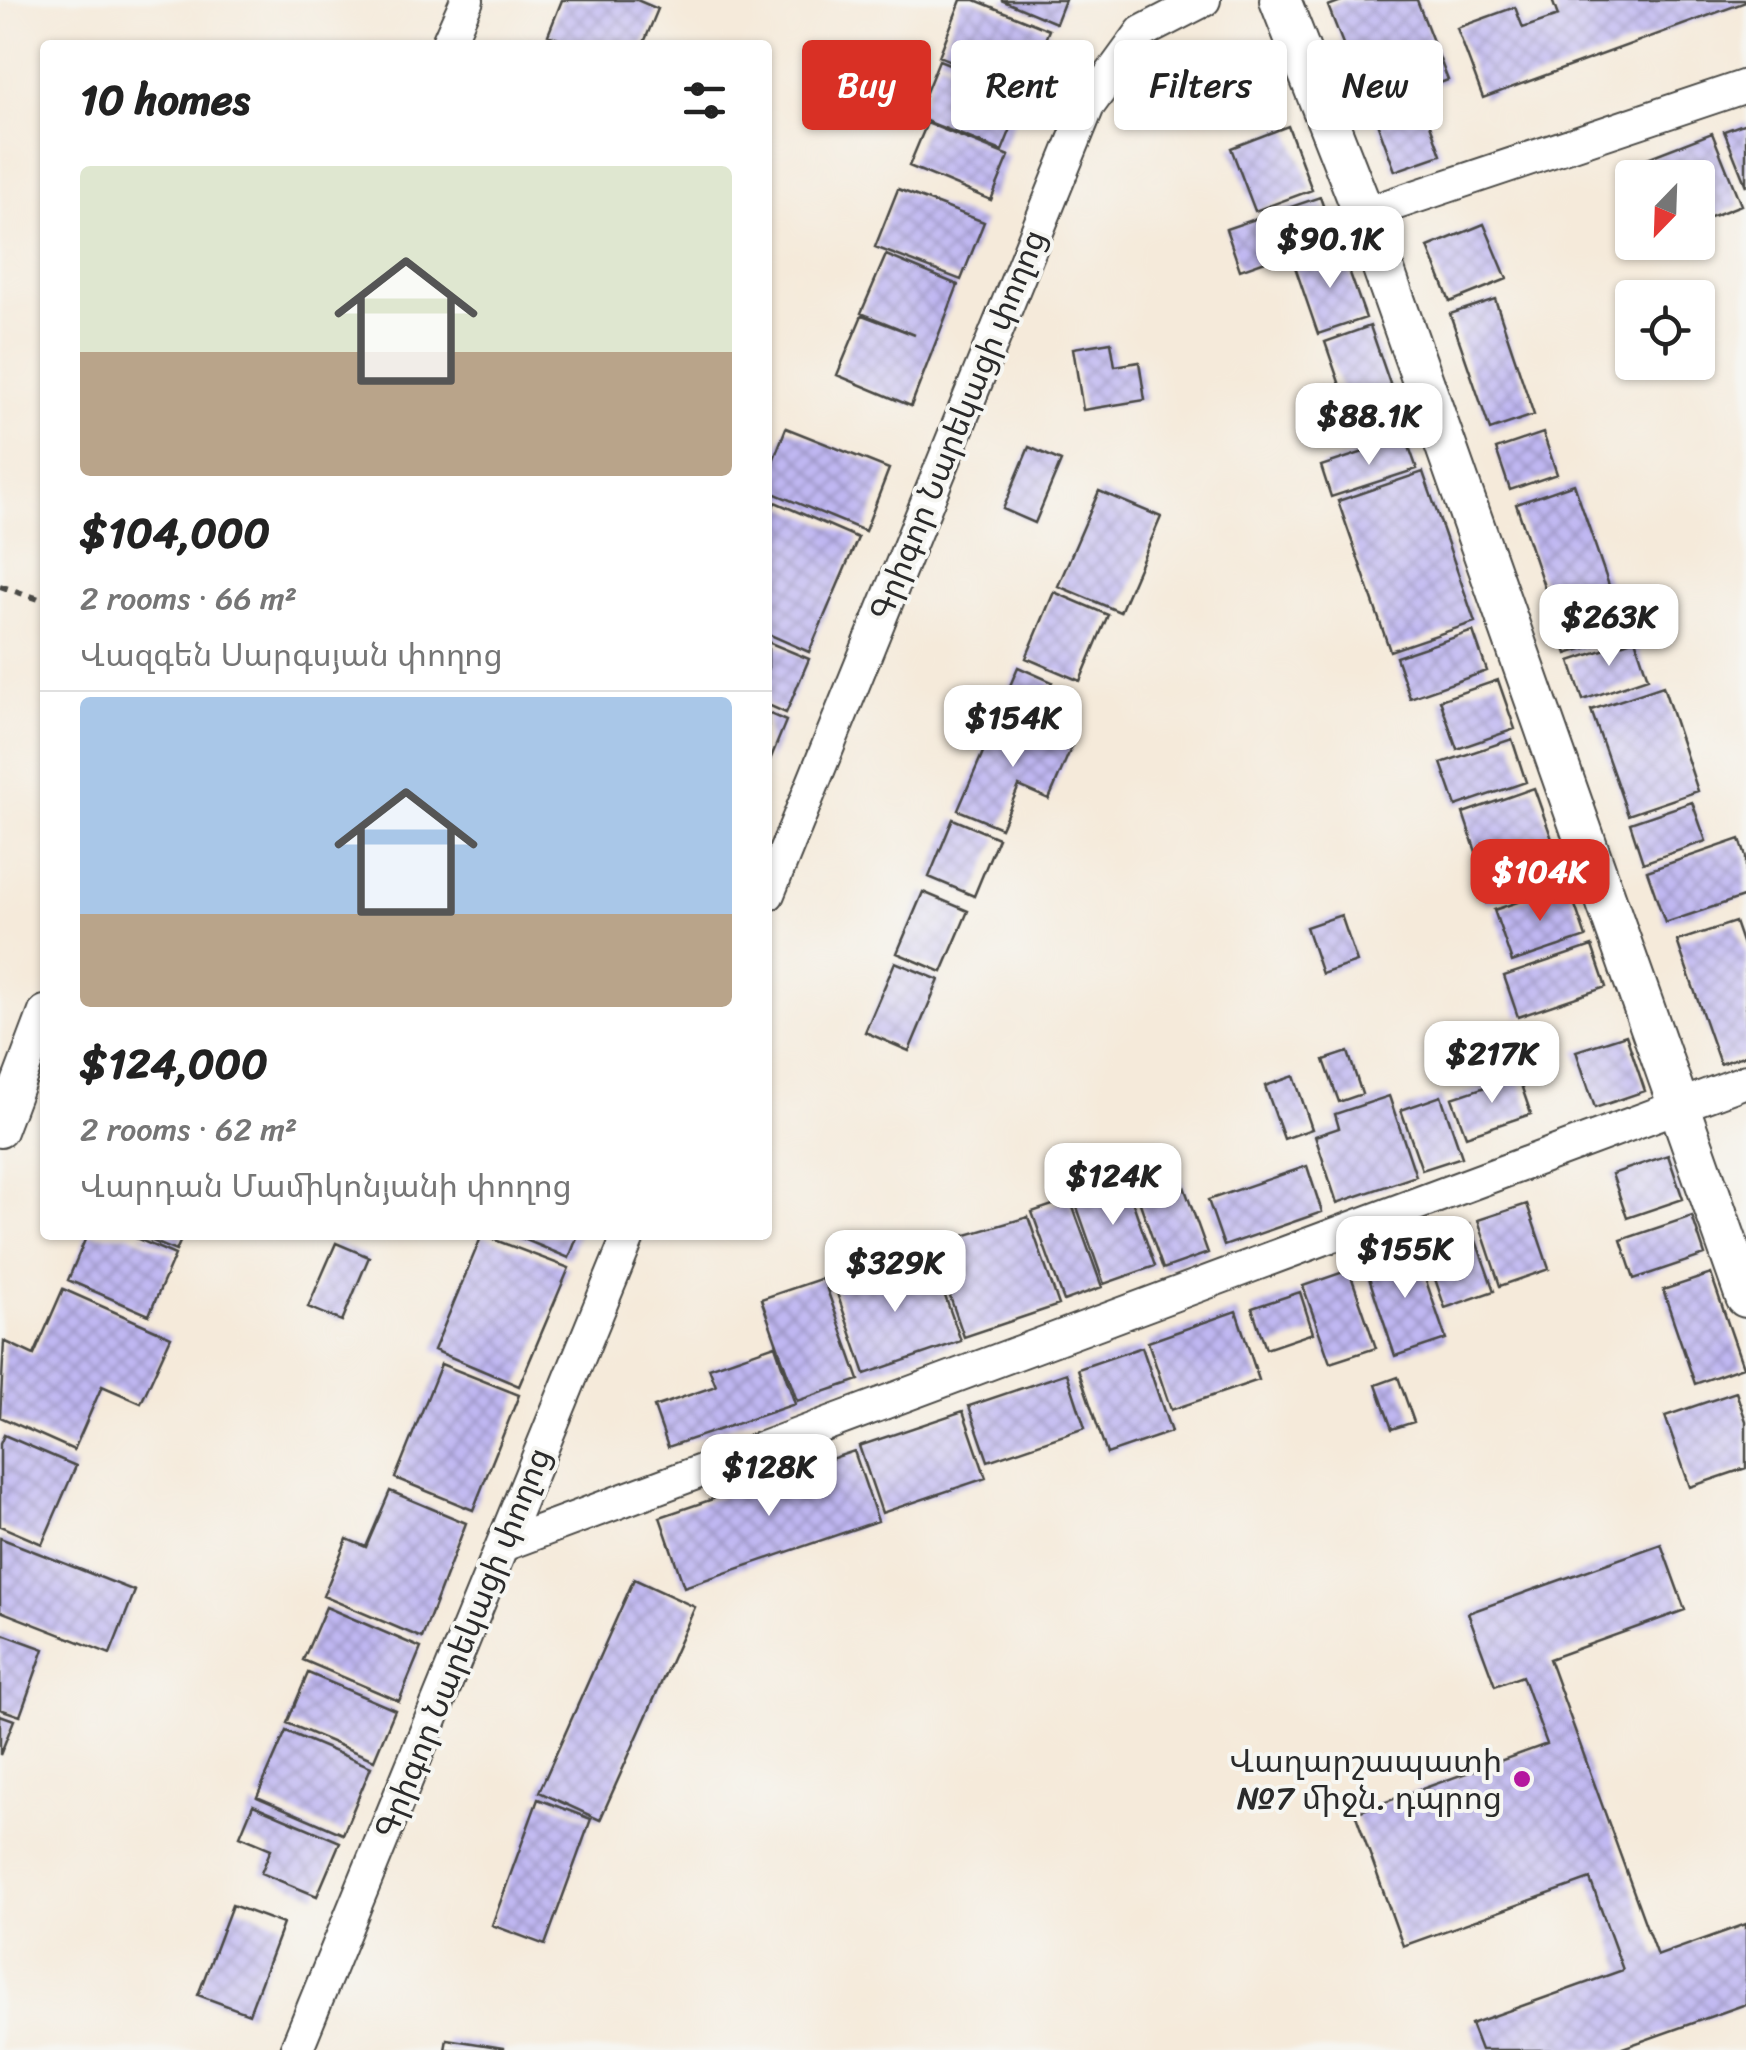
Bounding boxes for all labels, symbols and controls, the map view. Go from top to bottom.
chip: Buy [802,40,931,130]
chip: Rent [951,40,1094,130]
chip: Filters [1114,40,1287,130]
chip: New [1307,40,1443,130]
text: 10 homes [80,63,250,137]
icon: filters [677,73,732,128]
north arrow [1615,160,1715,260]
map controls [1615,160,1715,380]
pin: $90.1K [1249,206,1411,291]
text: $90.1K [1278,210,1382,267]
street label: Գրիգոր Նարեկացի փողոց [853,221,1063,629]
icon: home [316,231,496,411]
button: locate [1615,280,1715,380]
pin: $88.1K [1288,383,1450,468]
text: $88.1K [1318,387,1420,444]
text: $104,000 [80,496,270,570]
text: 2 rooms · 66 m² [80,570,297,627]
pin: $263K [1539,584,1679,669]
text: $263K [1561,588,1657,645]
text: Վազգեն Սարգսյան փողոց [80,627,503,684]
pin: $154K [943,685,1083,770]
text: $154K [966,689,1060,746]
icon: home [316,762,496,942]
pin: $104K [1470,839,1610,924]
text: $104K [1493,843,1587,900]
pin: $217K [1422,1021,1562,1106]
text: $217K [1446,1025,1538,1082]
text: $124,000 [80,1027,268,1101]
text: 2 rooms · 62 m² [80,1101,297,1158]
pin: $124K [1043,1143,1183,1228]
text: $124K [1066,1147,1160,1204]
text: Վարդան Մամիկոնյանի փողոց [80,1158,572,1215]
pin: $155K [1335,1216,1475,1301]
text: $155K [1358,1220,1452,1277]
pin: $329K [825,1230,965,1315]
text: $329K [847,1234,943,1291]
pin: $128K [699,1434,839,1519]
text: $128K [723,1438,815,1495]
street label: Գրիգոր Նարեկացի փողոց [358,1439,568,1847]
place label: Վաղարշապատի №7 միջն. դպրոց [1229,1733,1502,1827]
marker: Վաղարշապատի №7 միջն. դպրոց [1511,1768,1533,1790]

